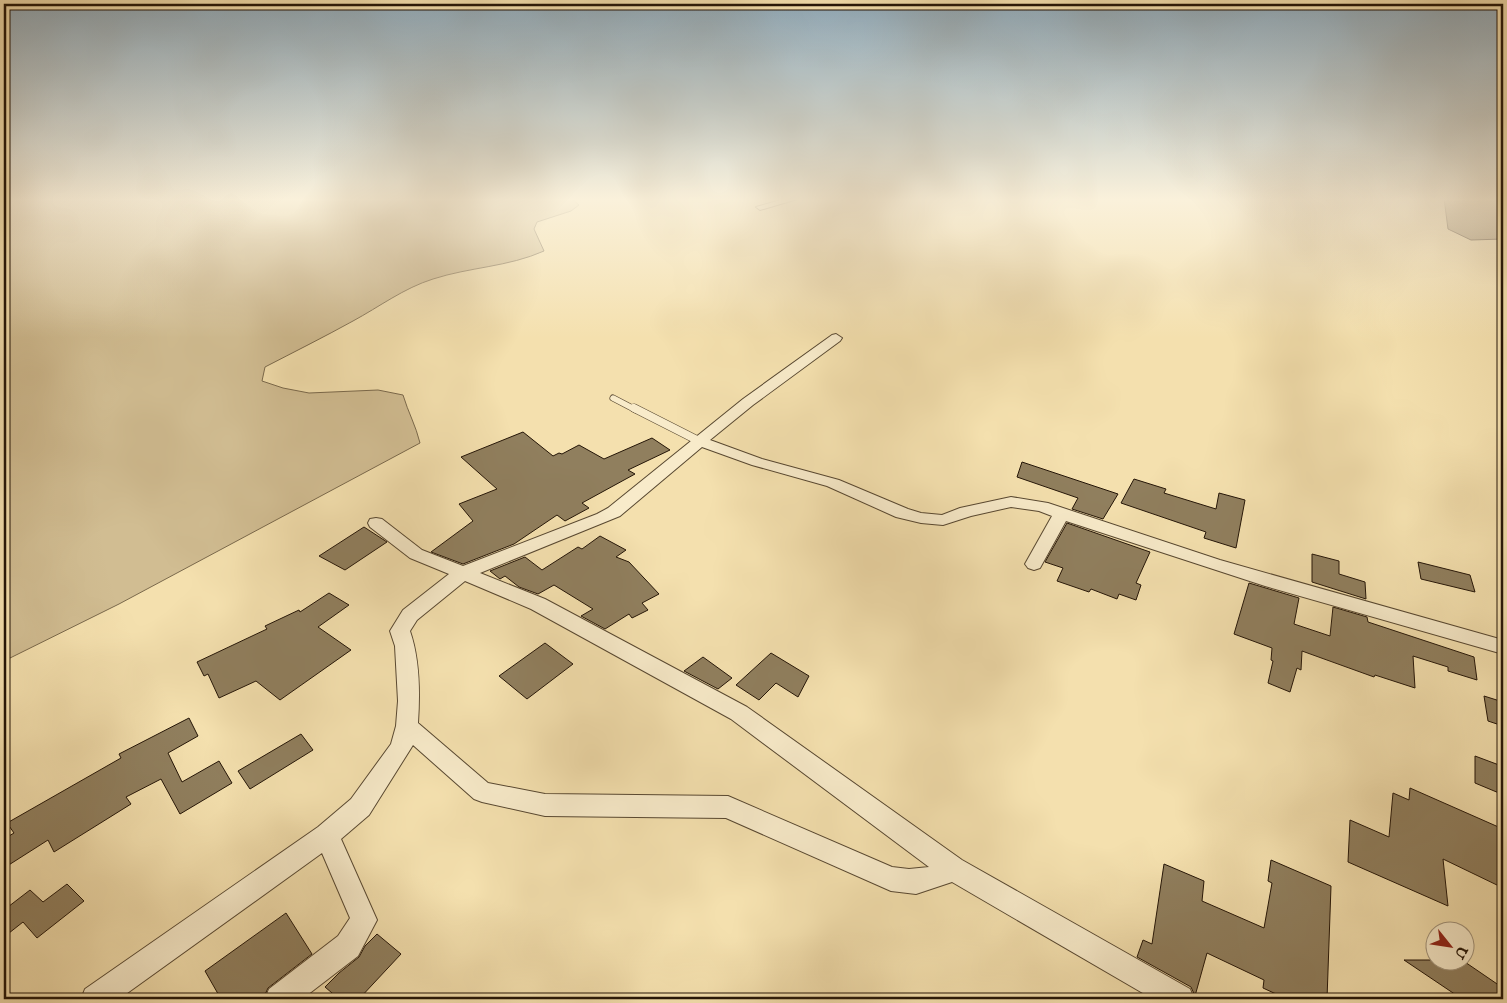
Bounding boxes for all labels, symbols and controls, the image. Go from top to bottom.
north arrow [1424,920,1474,970]
text: U [1449,941,1472,963]

